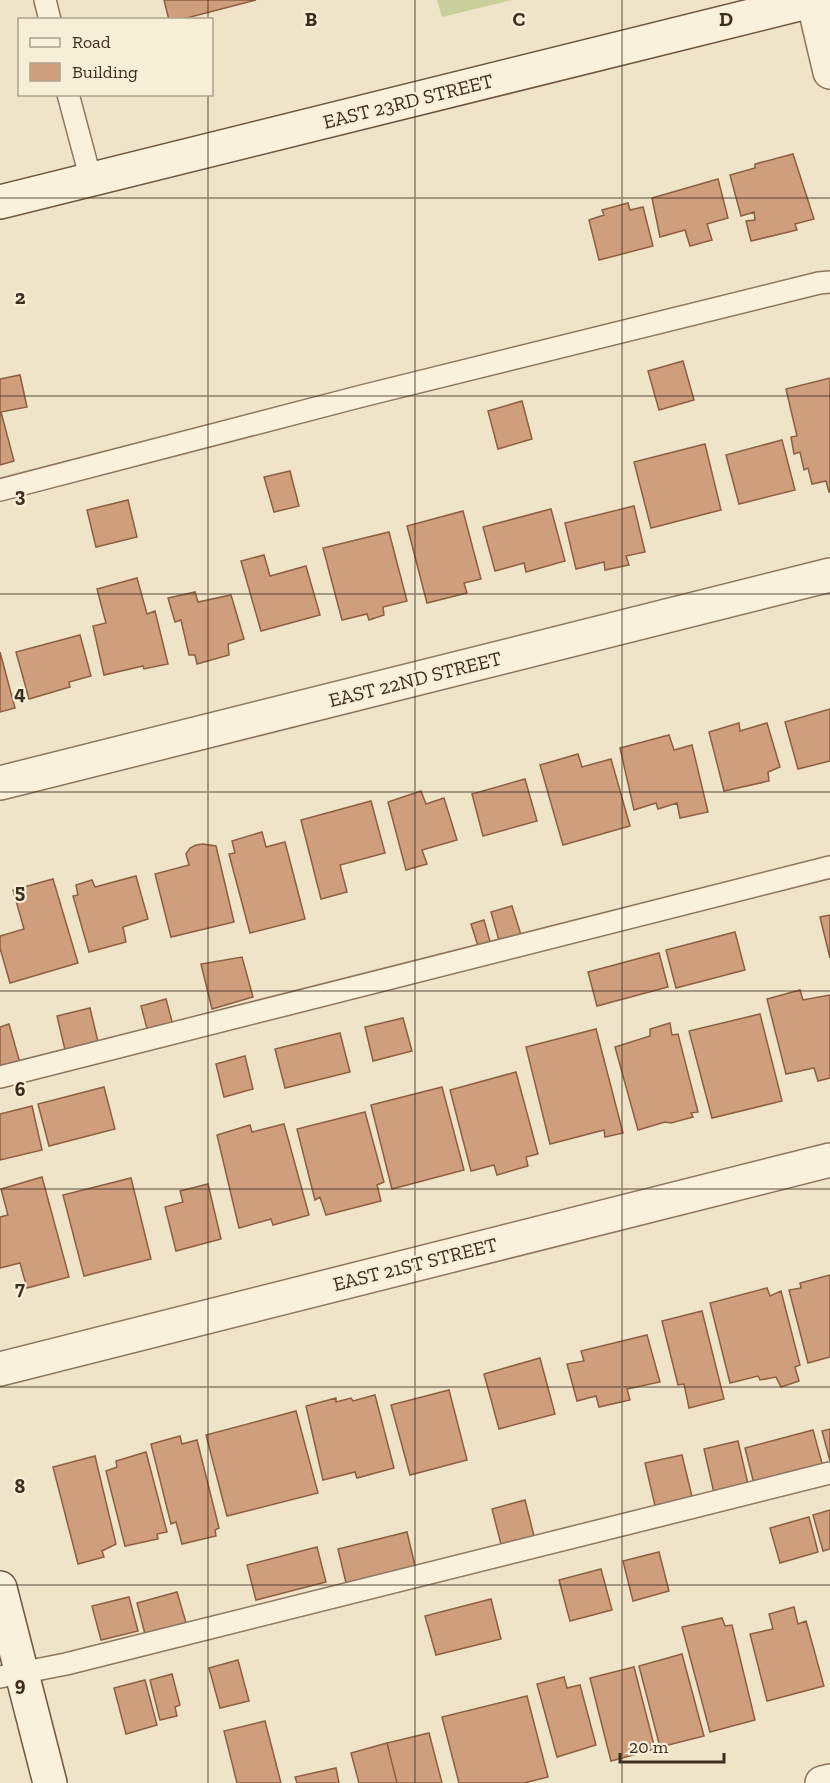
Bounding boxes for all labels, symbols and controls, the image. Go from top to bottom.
text: B [305,7,317,31]
text: C [513,7,526,31]
text: D [719,7,733,31]
legend [18,18,213,96]
text: Road [72,31,111,53]
text: Building [72,61,138,83]
street label: EAST 23RD STREET [321,68,495,134]
text: 2 [15,285,26,309]
text: 3 [15,483,26,507]
street label: EAST 22ND STREET [326,646,504,712]
text: 4 [14,681,26,705]
text: 5 [15,879,25,903]
text: 6 [15,1077,26,1101]
street label: EAST 21ST STREET [330,1232,500,1296]
text: 7 [15,1276,25,1300]
text: 8 [15,1474,26,1498]
text: 9 [15,1672,26,1696]
scale bar [620,1726,724,1764]
text: 20 m [629,1736,669,1758]

